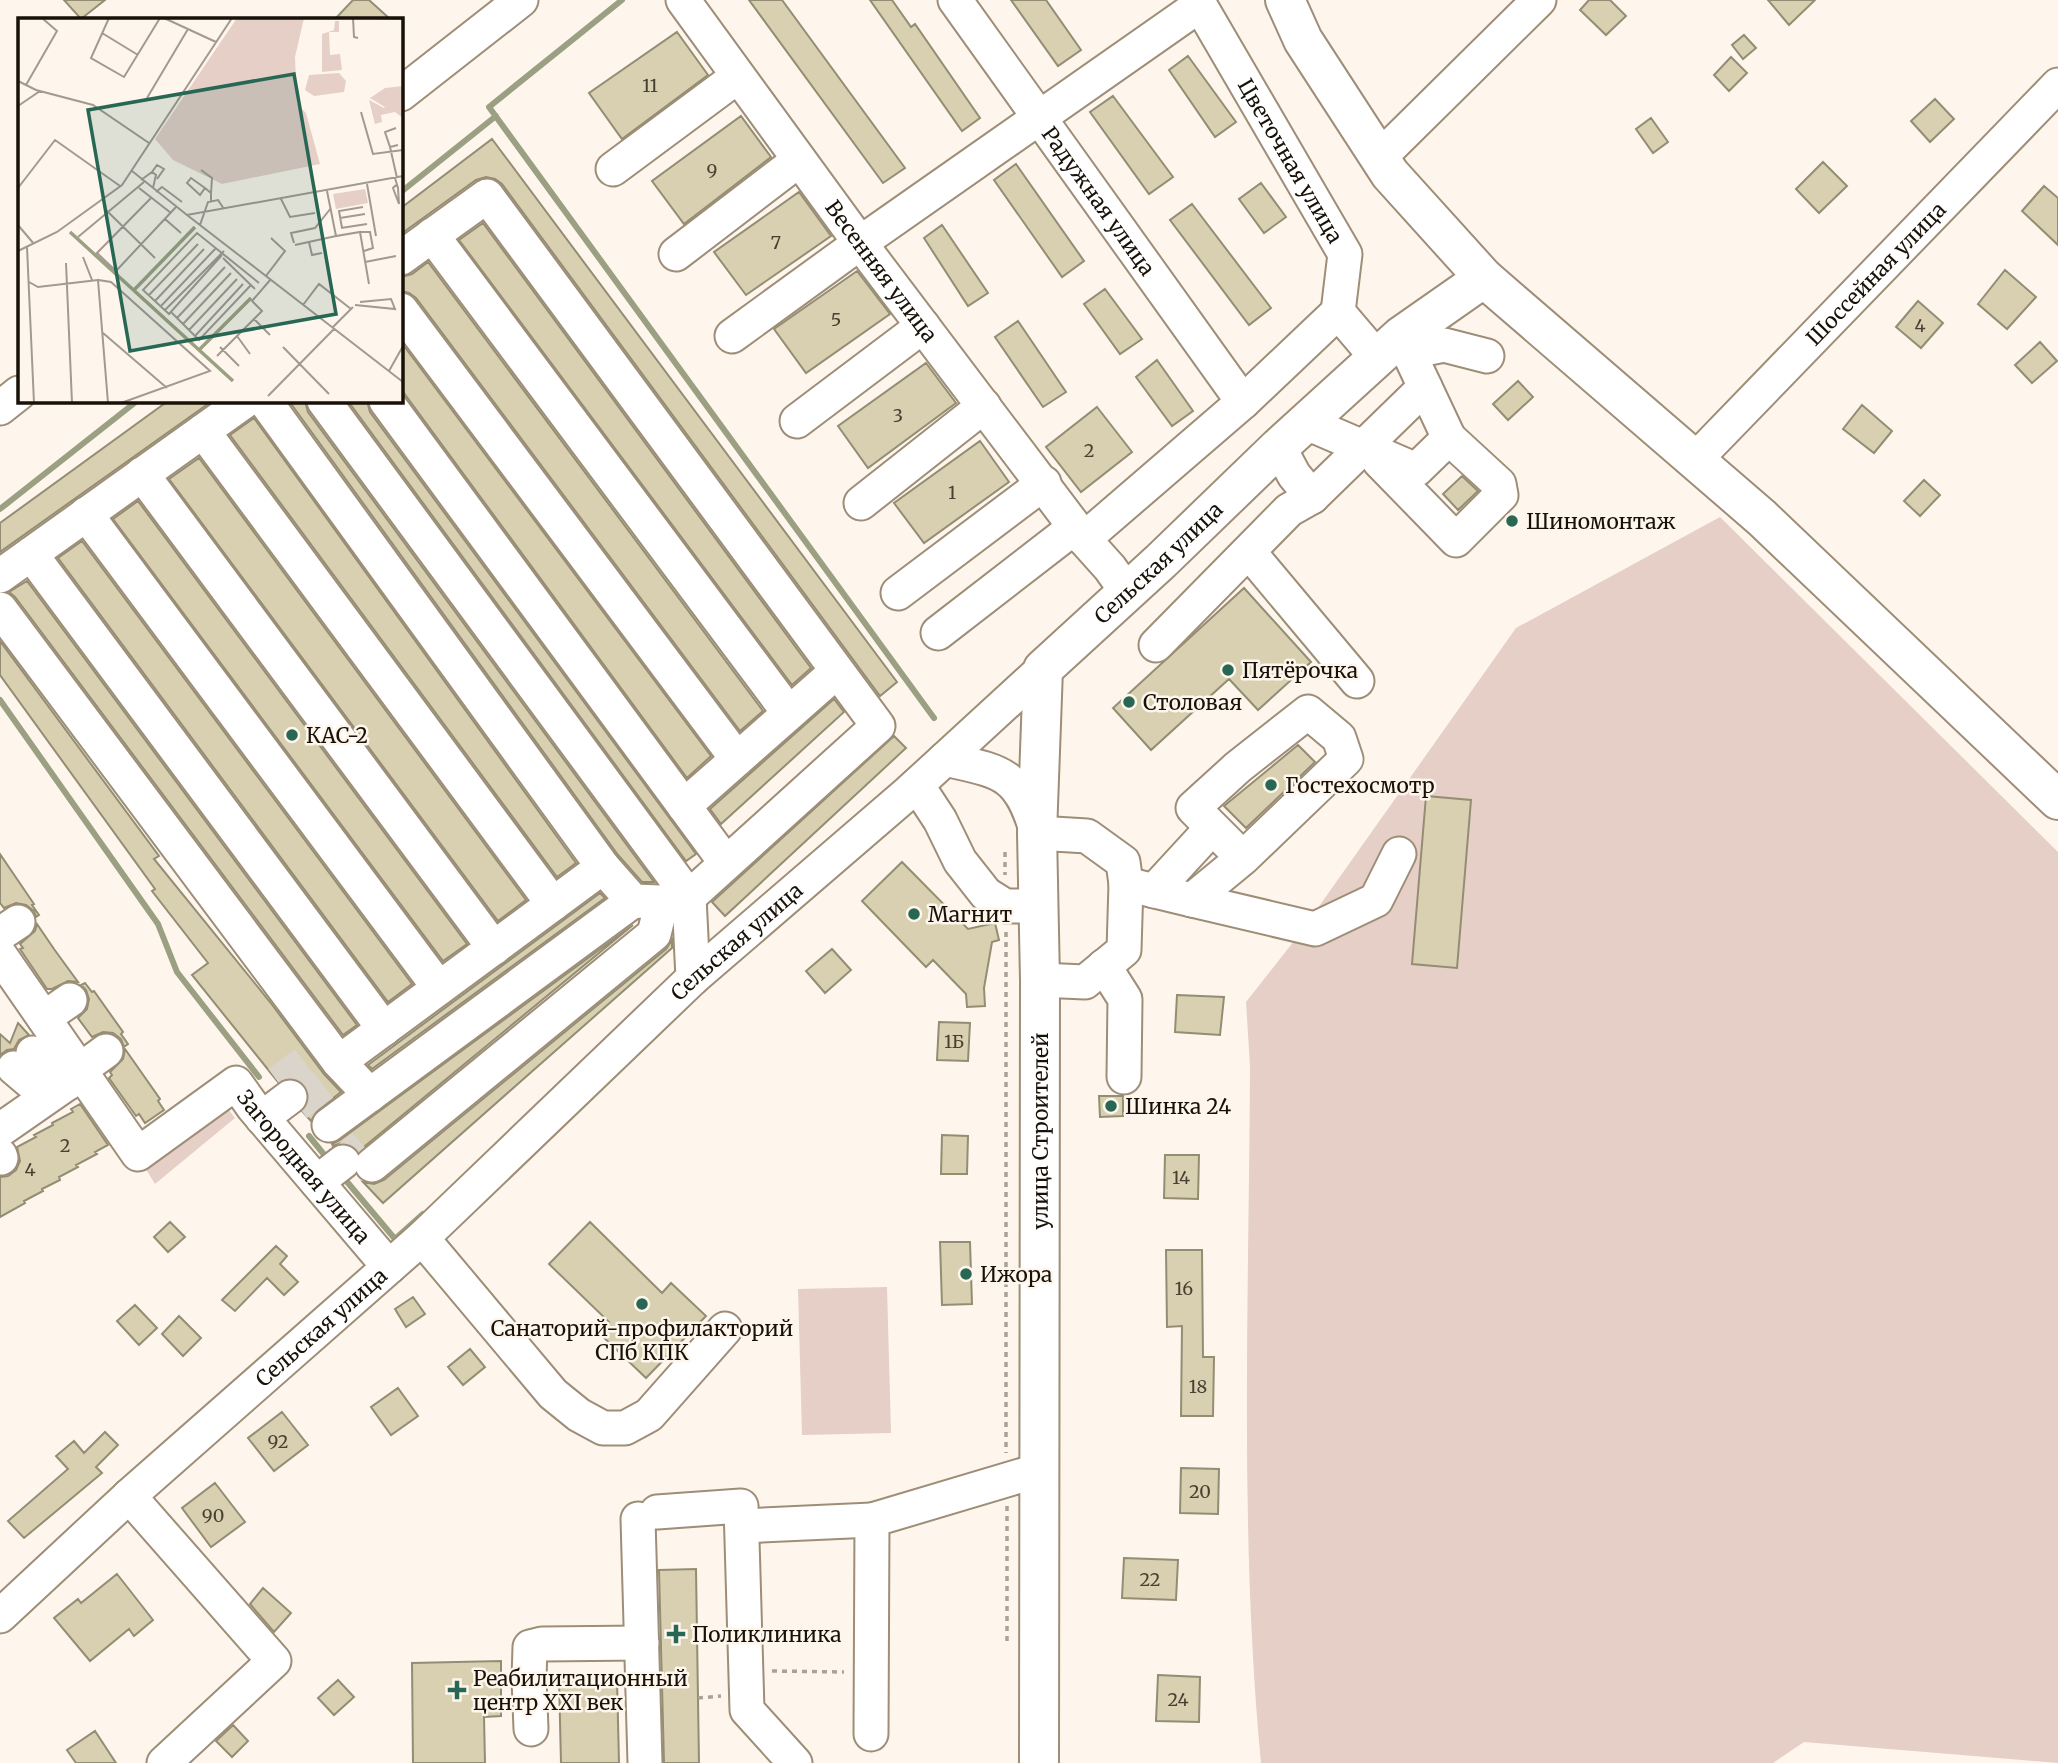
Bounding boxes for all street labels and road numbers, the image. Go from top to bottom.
street label: Цветочная улица [1232,74,1349,248]
street label: Радужная улица [1036,121,1161,281]
street label: Весенняя улица [820,195,944,347]
street label: Шоссейная улица [1800,196,1951,351]
street label: Сельская улица [1088,496,1228,629]
street label: Сельская улица [665,876,808,1006]
street label: улица Строителей [1026,1033,1053,1229]
street label: Загородная улица [232,1084,377,1249]
street label: Сельская улица [250,1262,392,1392]

